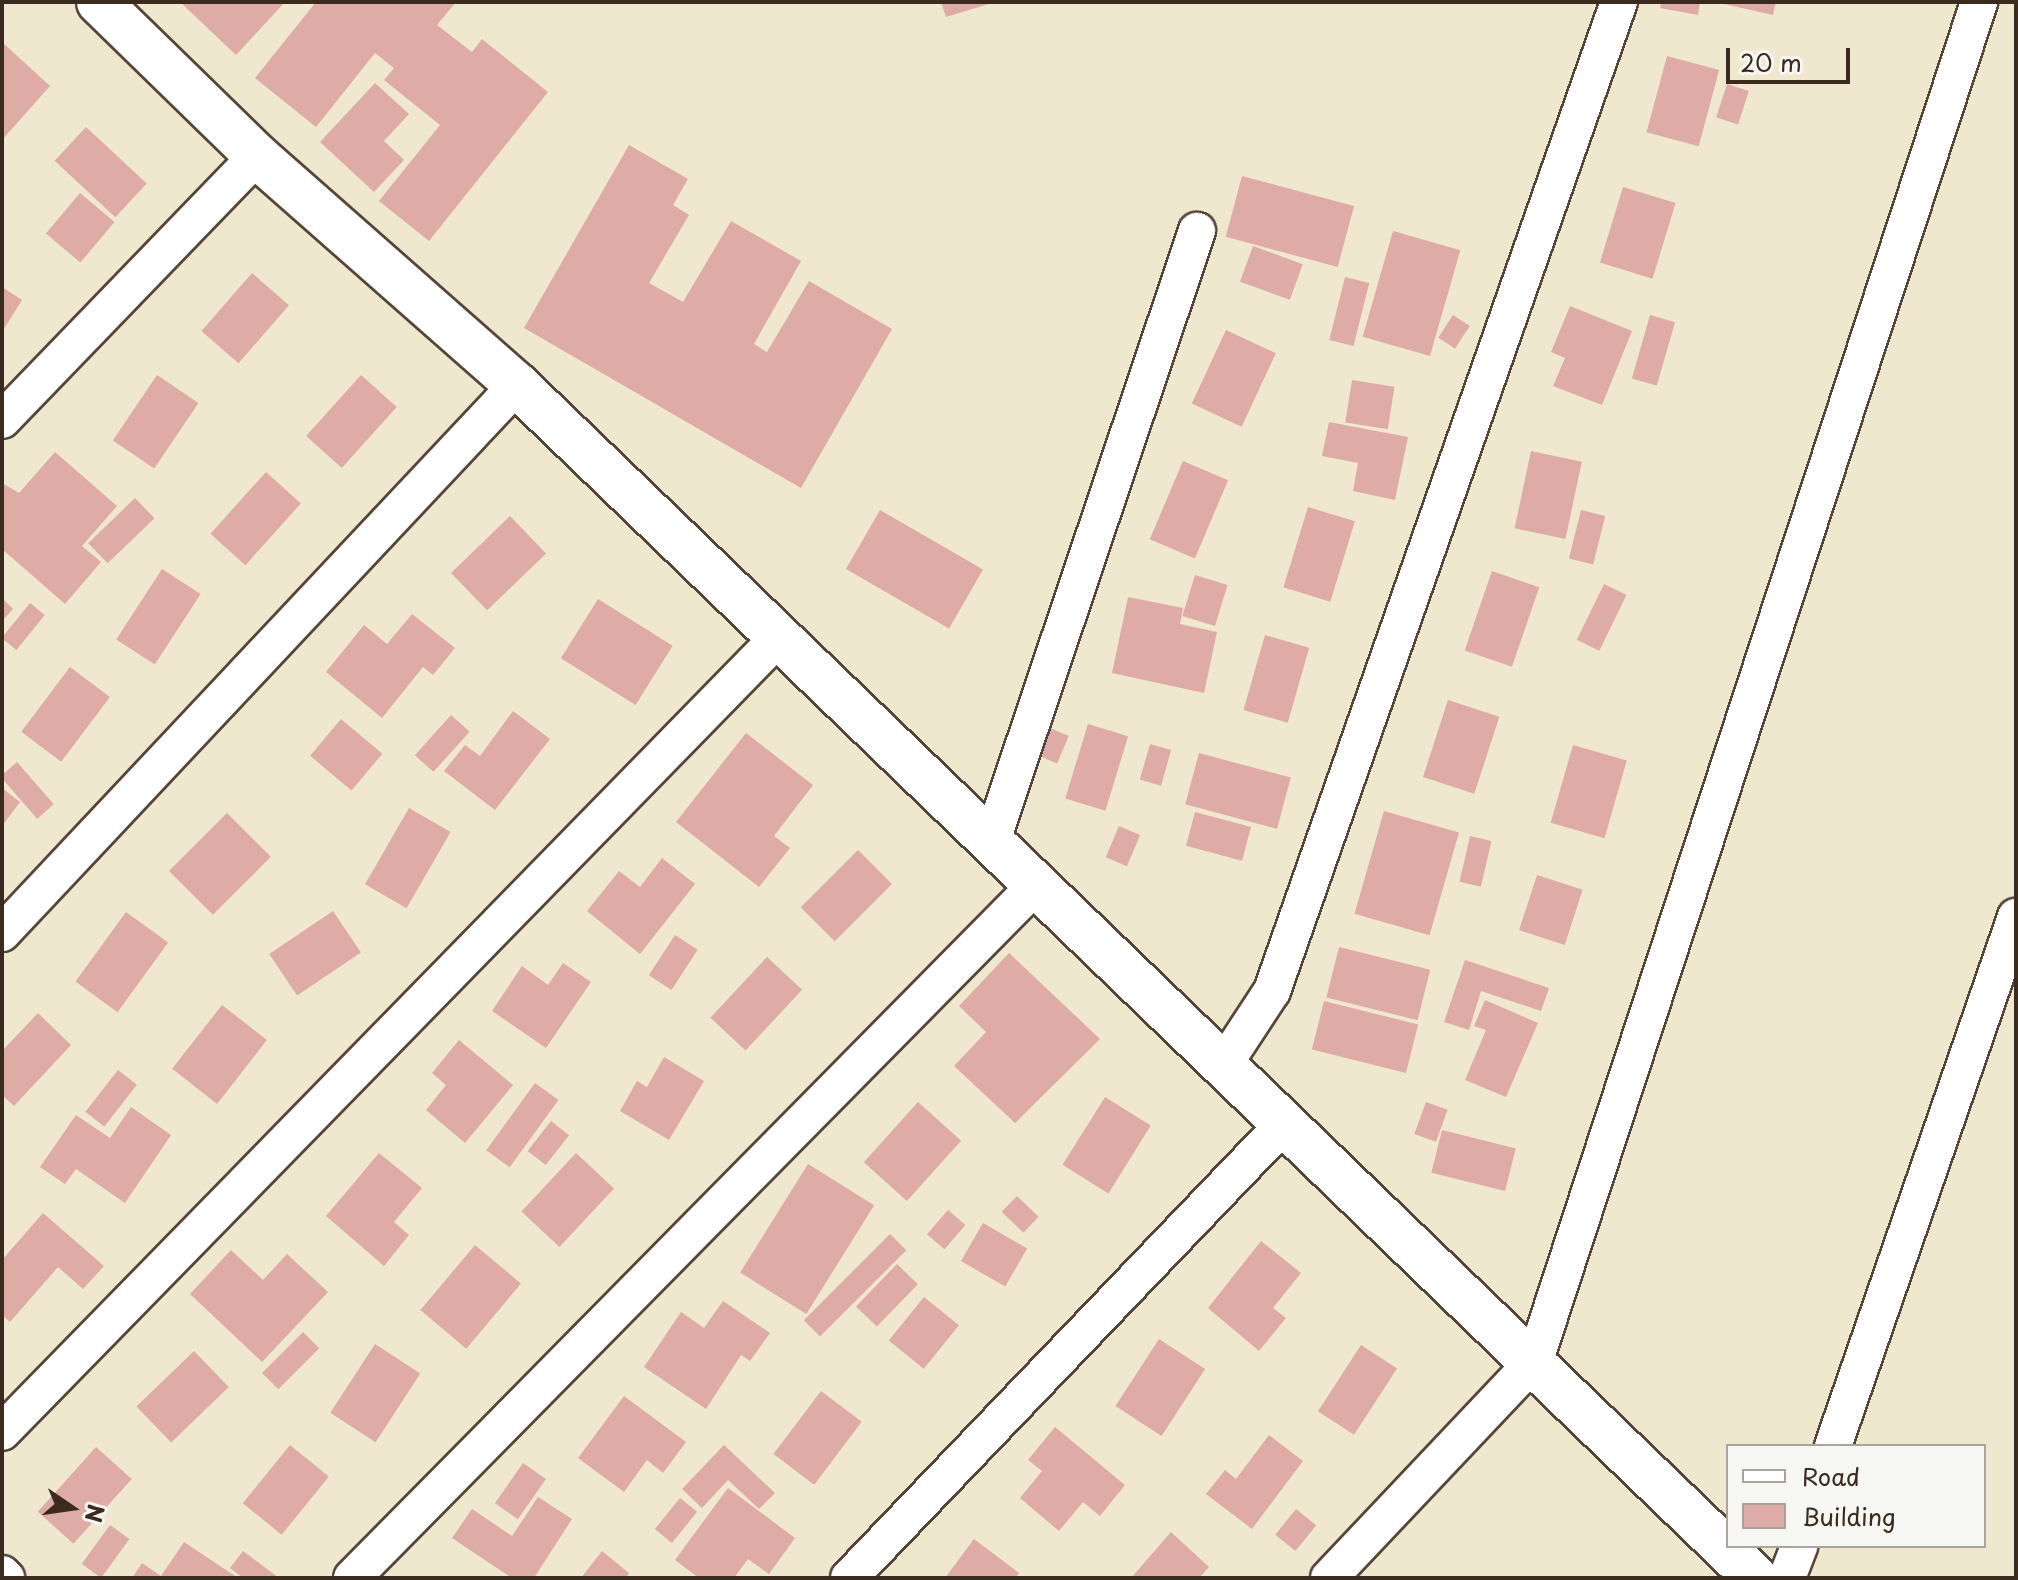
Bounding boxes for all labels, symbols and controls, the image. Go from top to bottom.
scale bar [1730,32,1854,82]
text: 20 m [1740,44,1802,80]
legend [1726,1444,1986,1548]
text: Road [1802,1458,1860,1494]
north arrow [32,1468,112,1548]
text: Building [1802,1498,1896,1534]
text: N [78,1501,114,1526]

